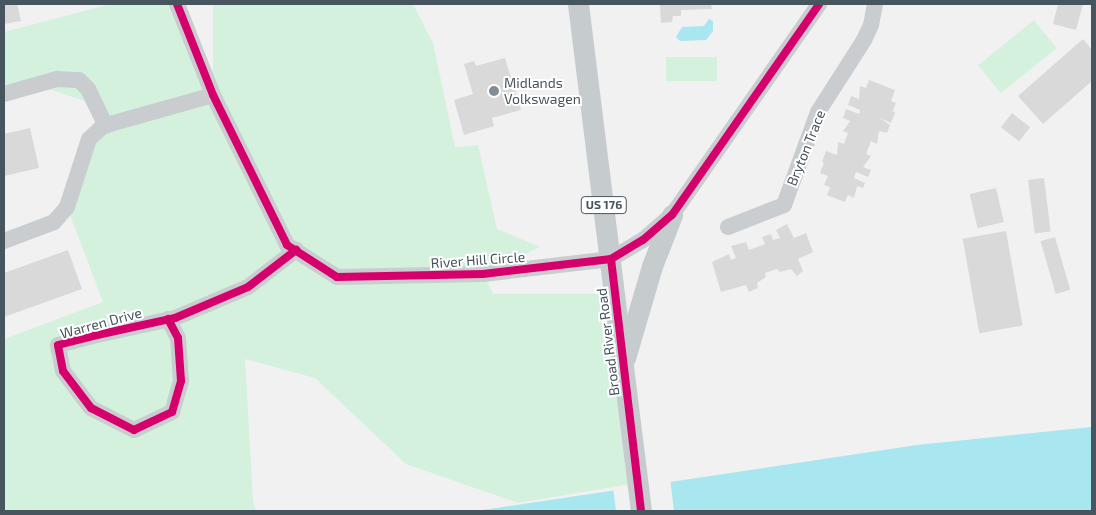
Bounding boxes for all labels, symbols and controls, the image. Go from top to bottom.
place label: Midlands Volkswagen [504,75,581,108]
marker: Midlands Volkswagen [488,85,500,97]
street label: Bryton Trace [783,107,829,189]
road number: US 176 [580,196,628,214]
street label: River Hill Circle [430,248,526,272]
street label: Broad River Road [593,287,623,397]
street label: Warren Drive [58,304,144,342]

